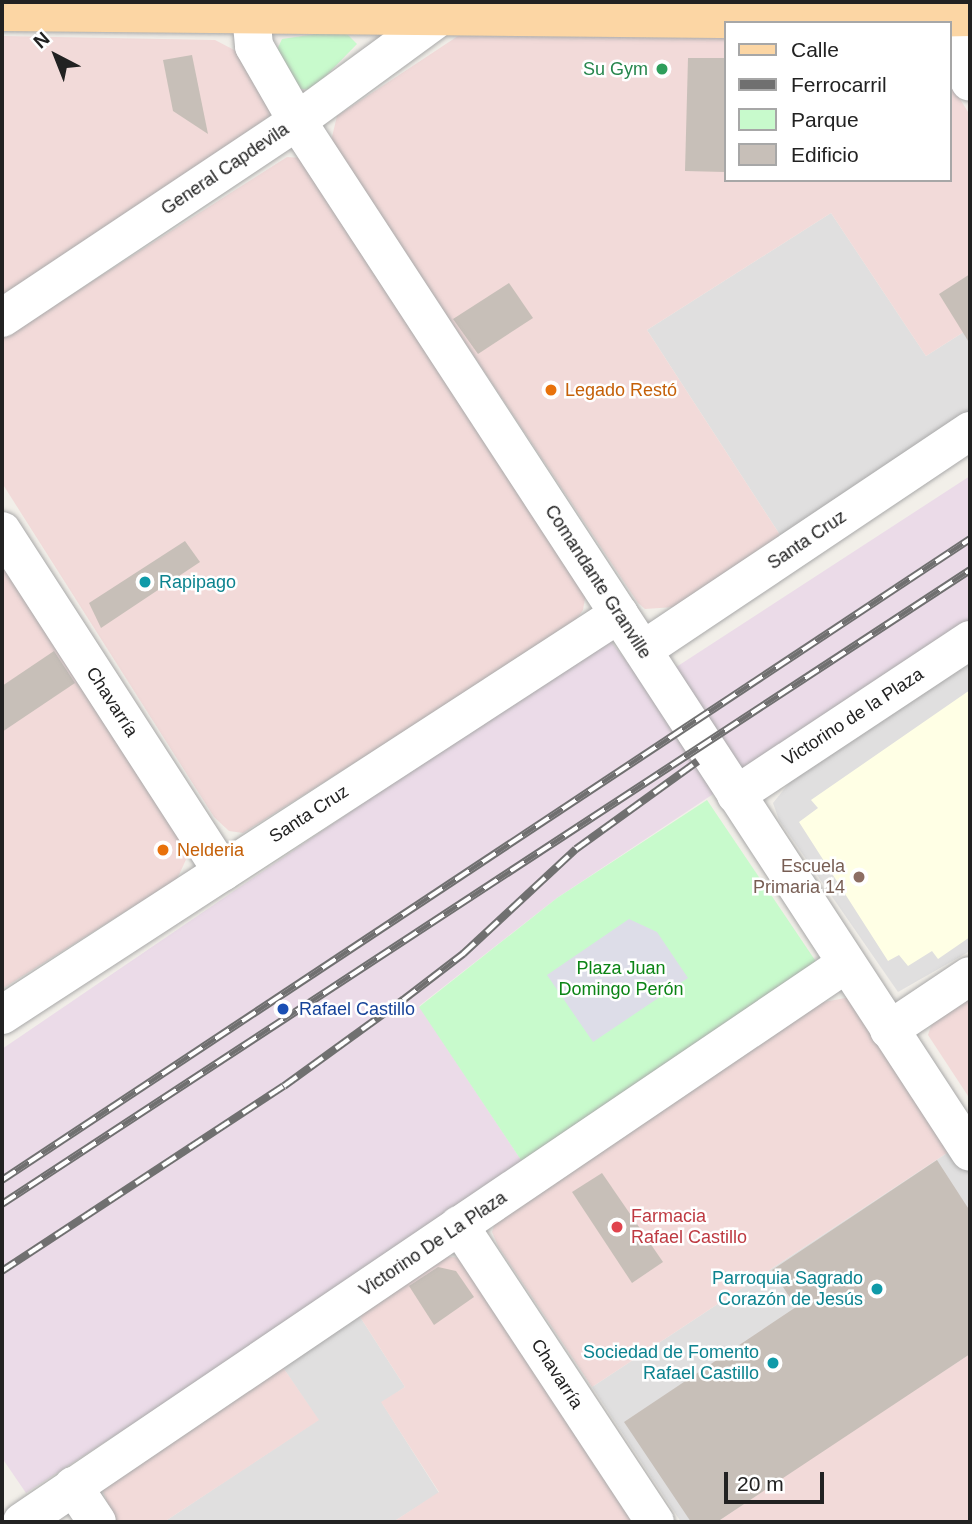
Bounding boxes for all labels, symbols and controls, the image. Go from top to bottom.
north arrow [21,21,91,91]
legend [724,21,951,182]
text: N [29,28,54,52]
text: Calle [791,38,839,61]
place label: Su Gym [583,58,648,80]
marker: Su Gym [654,61,670,77]
text: Ferrocarril [791,73,887,96]
text: Parque [791,108,859,131]
street label: General Capdevila [157,118,293,220]
text: Edificio [791,143,859,166]
place label: Legado Restó [565,379,677,401]
marker: Legado Restó [543,382,559,398]
street label: Comandante Granville [540,501,656,663]
street label: Santa Cruz [764,506,850,574]
place label: Rapipago [159,571,236,593]
marker: Rapipago [137,574,153,590]
street label: Chavarría [81,663,143,741]
street label: Victorino de la Plaza [778,663,928,771]
street label: Santa Cruz [265,780,353,848]
place label: Nelderia [177,839,244,861]
marker: Nelderia [155,842,171,858]
place label: Escuela Primaria 14 [753,856,845,898]
marker: Escuela Primaria 14 [851,869,867,885]
park label: Plaza Juan Domingo Perón [558,958,684,1000]
place label: Rafael Castillo [299,998,415,1020]
marker: Rafael Castillo [273,999,293,1019]
street label: Victorino De La Plaza [355,1187,511,1301]
place label: Farmacia Rafael Castillo [631,1206,747,1248]
marker: Farmacia Rafael Castillo [609,1219,625,1235]
place label: Parroquia Sagrado Corazón de Jesús [712,1268,863,1310]
marker: Parroquia Sagrado Corazón de Jesús [869,1281,885,1297]
street label: Chavarría [526,1335,588,1413]
place label: Sociedad de Fomento Rafael Castillo [583,1342,759,1384]
marker: Sociedad de Fomento Rafael Castillo [765,1355,781,1371]
scale bar [727,1458,827,1502]
text: 20 m [737,1472,784,1495]

